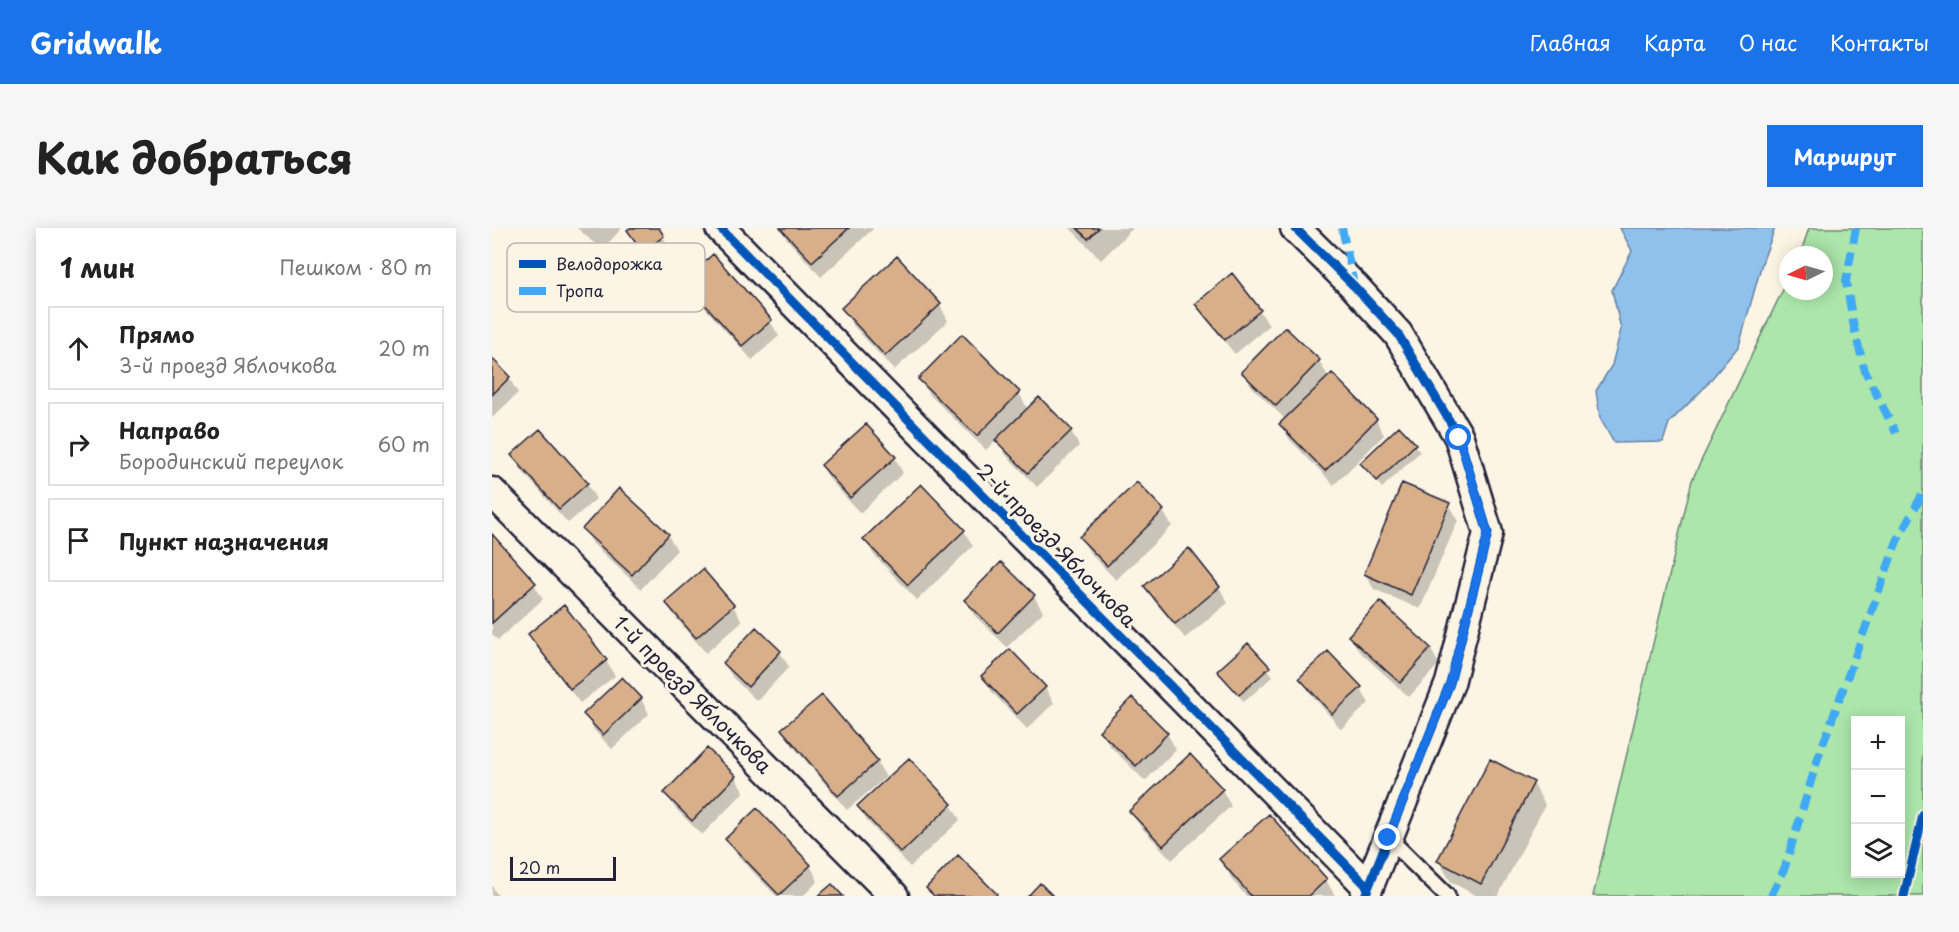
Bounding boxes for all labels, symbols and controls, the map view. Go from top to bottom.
text: Gridwalk [30,21,162,64]
text: Главная [1530,26,1611,58]
text: Карта [1644,26,1706,58]
text: О нас [1739,26,1797,58]
text: Контакты [1830,26,1929,58]
text: Как добраться [36,125,353,188]
button: Маршрут [1767,125,1923,187]
legend [507,243,705,312]
north arrow [1779,246,1833,300]
text: 1 мин [60,248,135,287]
text: Велодорожка [556,251,663,275]
text: Пешком · 80 m [279,252,432,282]
text: Тропа [556,278,604,302]
text: Прямо [119,317,194,350]
icon: ahead [62,332,95,365]
text: 20 m [378,333,430,363]
text: 3-й проезд Яблочкова [119,350,336,380]
text: Направо [119,413,220,446]
route start [1445,424,1471,450]
icon: right [62,428,95,461]
text: 60 m [378,429,430,459]
text: Бородинский переулок [119,446,343,476]
street label: 2-й проезд Яблочкова [970,456,1144,634]
icon: arrive [62,524,95,557]
text: Пункт назначения [119,524,329,557]
street label: 1-й проезд Яблочкова [607,608,779,780]
map controls [1851,716,1905,878]
button: + [1851,716,1905,770]
button: − [1851,770,1905,824]
route end [1374,824,1400,850]
button: layers [1851,824,1905,878]
scale bar [510,854,616,882]
text: 20 m [519,855,560,879]

